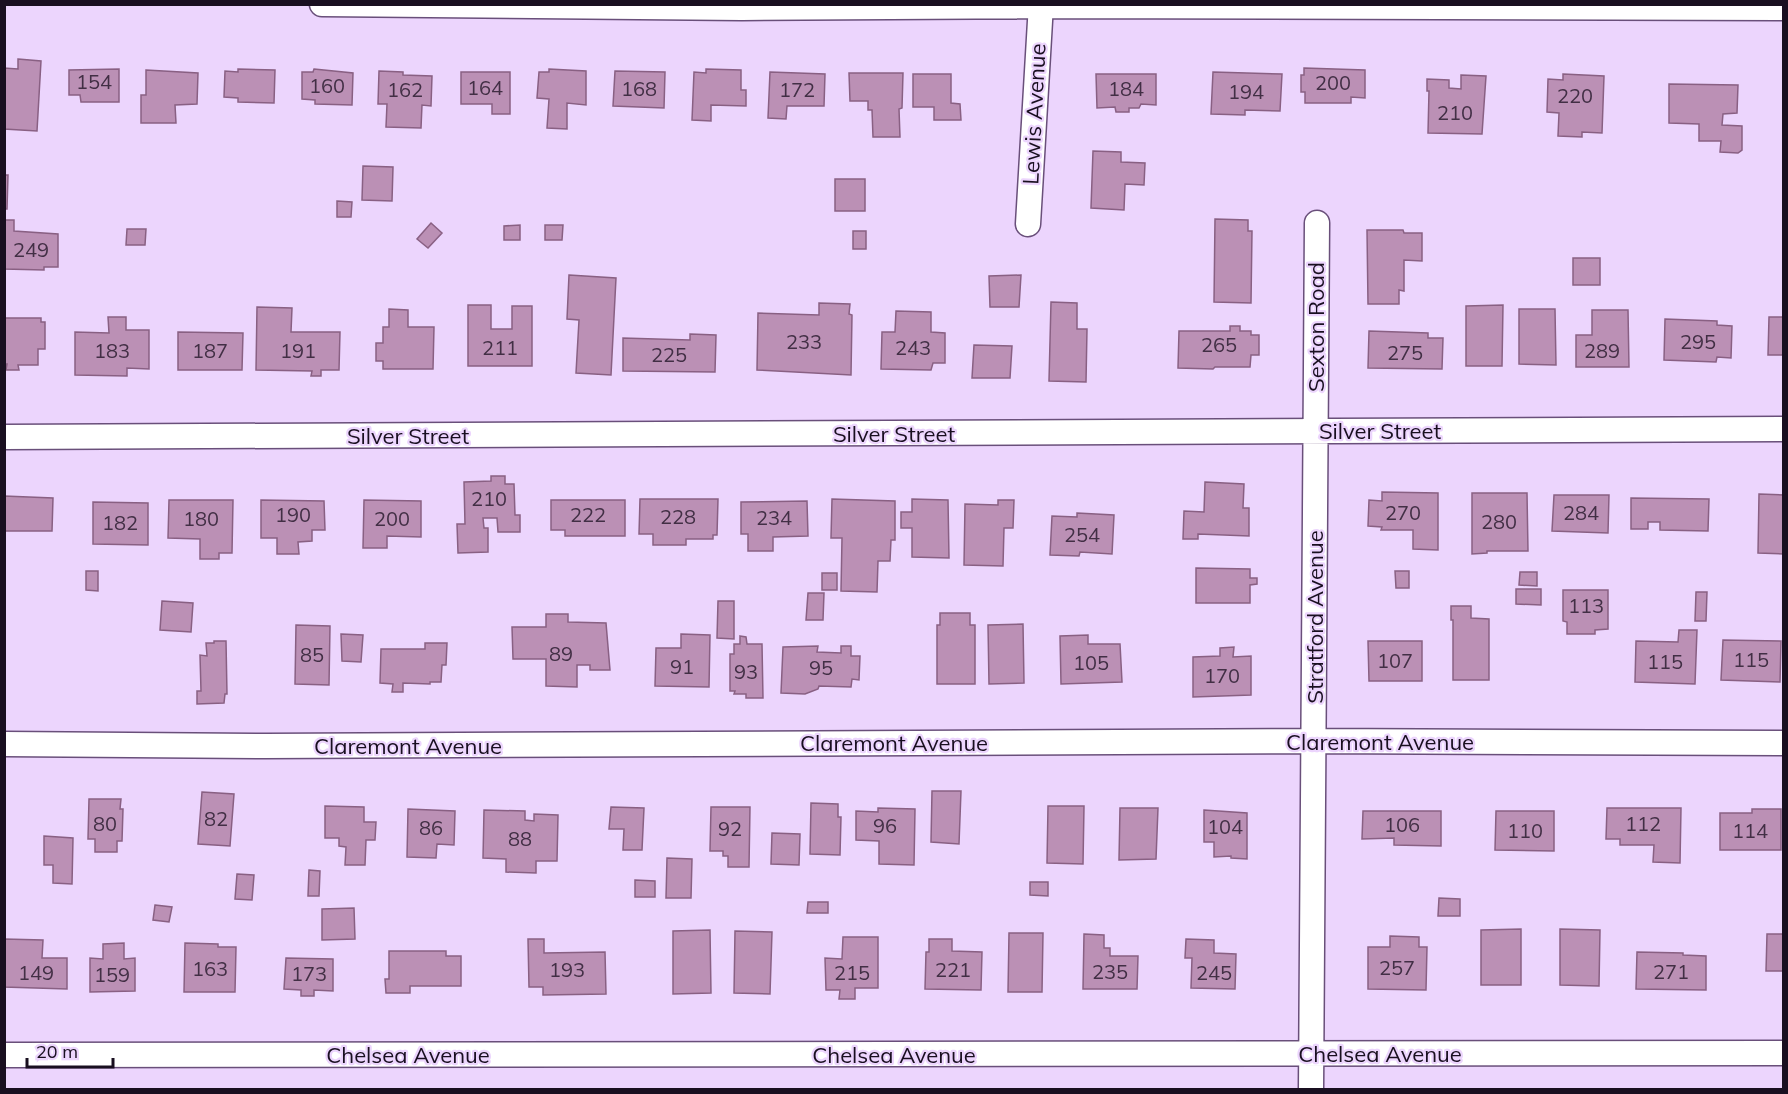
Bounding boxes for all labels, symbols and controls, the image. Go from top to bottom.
street label: Lewis Avenue [1016,43,1052,185]
house number: 154 [76,69,112,94]
house number: 200 [1315,70,1351,95]
house number: 160 [309,73,345,98]
house number: 164 [467,75,503,100]
house number: 168 [621,76,657,101]
house number: 184 [1108,76,1144,101]
house number: 162 [387,77,423,102]
house number: 172 [779,77,815,102]
house number: 194 [1228,79,1264,104]
house number: 220 [1557,83,1593,108]
house number: 210 [1437,100,1473,125]
house number: 249 [13,237,49,262]
street label: Sexton Road [1302,262,1330,392]
house number: 233 [786,329,822,354]
house number: 295 [1680,329,1716,354]
house number: 265 [1201,332,1237,357]
house number: 211 [482,335,518,360]
house number: 243 [895,335,931,360]
house number: 183 [94,338,130,363]
house number: 187 [192,338,228,363]
house number: 191 [280,338,316,363]
house number: 289 [1584,338,1620,363]
house number: 275 [1387,340,1423,365]
house number: 225 [651,342,687,367]
street label: Silver Street [1319,417,1441,445]
street label: Silver Street [833,420,955,448]
street label: Silver Street [347,422,469,450]
house number: 210 [471,486,507,511]
house number: 270 [1385,500,1421,525]
house number: 284 [1563,500,1599,525]
house number: 190 [275,502,311,527]
house number: 222 [570,502,606,527]
house number: 228 [660,504,696,529]
house number: 234 [756,505,792,530]
house number: 180 [183,506,219,531]
house number: 200 [374,506,410,531]
house number: 280 [1481,509,1517,534]
house number: 182 [102,510,138,535]
house number: 254 [1064,522,1100,547]
street label: Stratford Avenue [1301,530,1329,704]
house number: 113 [1568,593,1604,618]
house number: 89 [549,641,573,666]
house number: 85 [300,642,324,667]
house number: 115 [1733,647,1769,672]
house number: 107 [1377,648,1413,673]
house number: 115 [1647,649,1683,674]
house number: 105 [1073,650,1109,675]
house number: 91 [670,654,694,679]
house number: 95 [809,655,833,680]
house number: 93 [734,659,758,684]
house number: 170 [1204,663,1240,688]
street label: Claremont Avenue [1286,728,1474,756]
street label: Claremont Avenue [800,729,988,757]
street label: Claremont Avenue [314,732,502,760]
house number: 82 [204,806,228,831]
house number: 80 [93,811,117,836]
house number: 112 [1625,811,1661,836]
house number: 106 [1384,812,1420,837]
house number: 96 [873,813,897,838]
house number: 104 [1207,814,1243,839]
house number: 86 [419,815,443,840]
house number: 92 [718,816,742,841]
house number: 110 [1507,818,1543,843]
house number: 114 [1732,818,1768,843]
house number: 88 [508,826,532,851]
house number: 257 [1379,955,1415,980]
house number: 163 [192,956,228,981]
house number: 193 [549,957,585,982]
house number: 221 [935,957,971,982]
house number: 235 [1092,959,1128,984]
house number: 271 [1653,959,1689,984]
house number: 149 [18,960,54,985]
house number: 215 [834,960,870,985]
house number: 245 [1196,960,1232,985]
house number: 173 [291,961,327,986]
house number: 159 [94,962,130,987]
scale bar [27,1031,112,1069]
text: 20 m [36,1040,78,1063]
street label: Chelsea Avenue [1298,1040,1462,1068]
street label: Chelsea Avenue [326,1041,490,1069]
street label: Chelsea Avenue [812,1041,976,1069]

